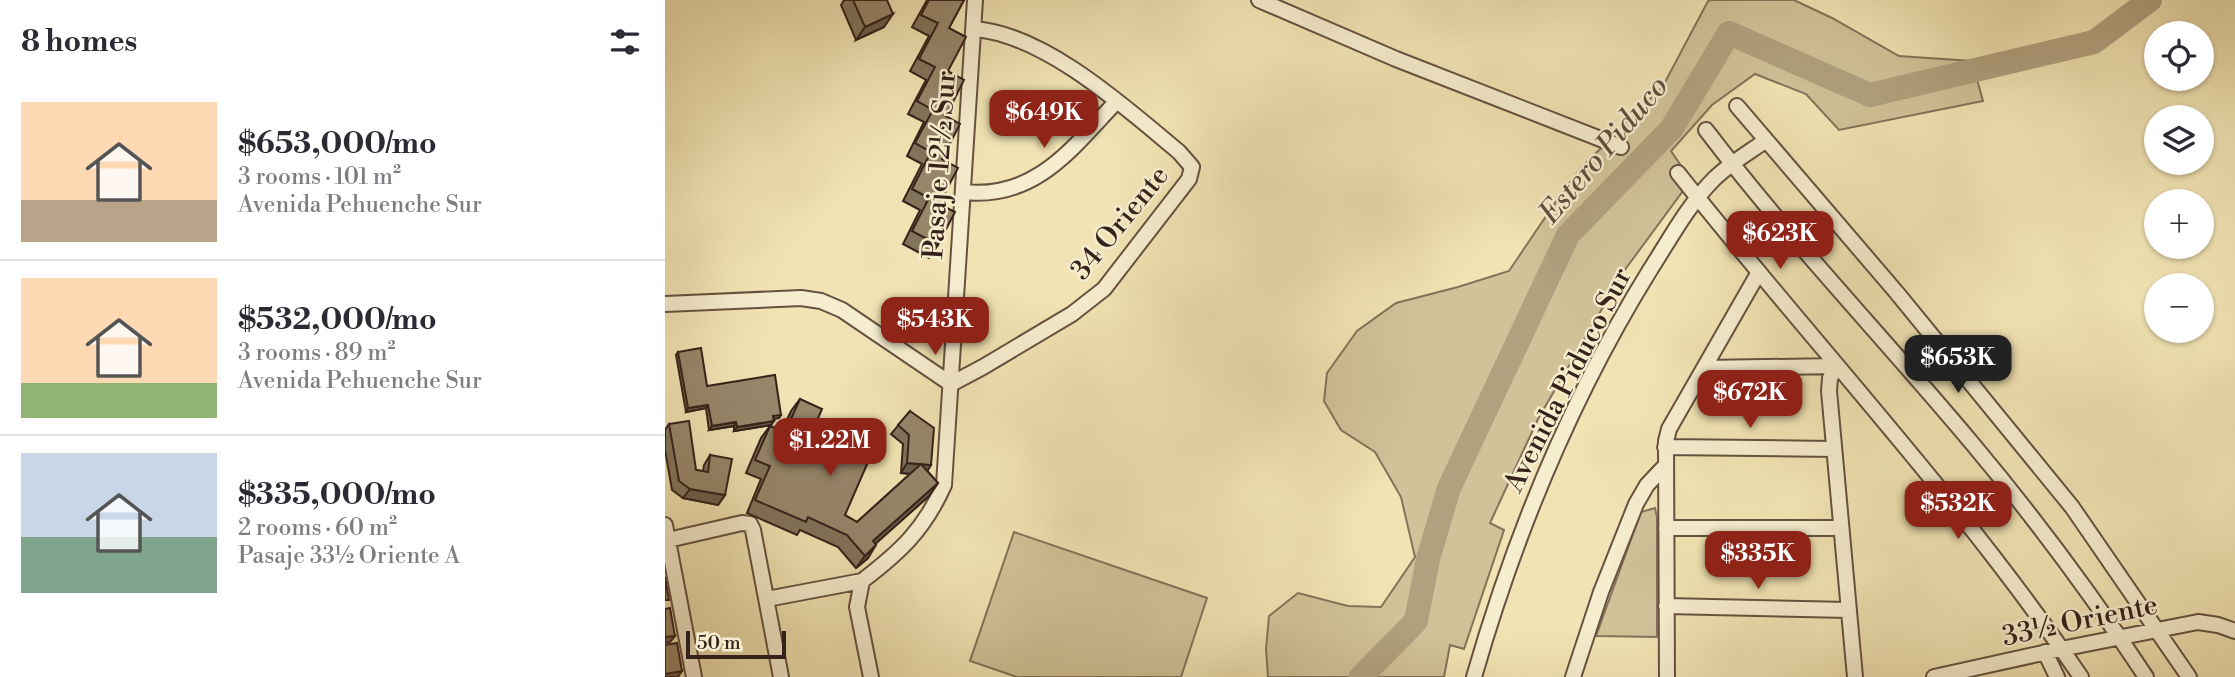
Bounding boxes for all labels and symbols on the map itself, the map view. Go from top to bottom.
water label: Estero Piduco [1530,68,1677,233]
street label: Pasaje 12½ Sur [916,70,964,260]
pin: $649K [995,90,1093,150]
street label: 34 Oriente [1063,159,1177,287]
pin: $623K [1731,212,1829,271]
street label: Avenida Piduco Sur [1496,262,1640,499]
pin: $543K [886,298,984,357]
pin: $653K [1909,336,2007,395]
pin: $672K [1701,370,1799,430]
pin: $1.22M [773,419,887,478]
pin: $532K [1909,482,2007,541]
pin: $335K [1709,532,1807,591]
street label: 33½ Oriente [1999,587,2161,655]
scale bar [686,628,786,660]

